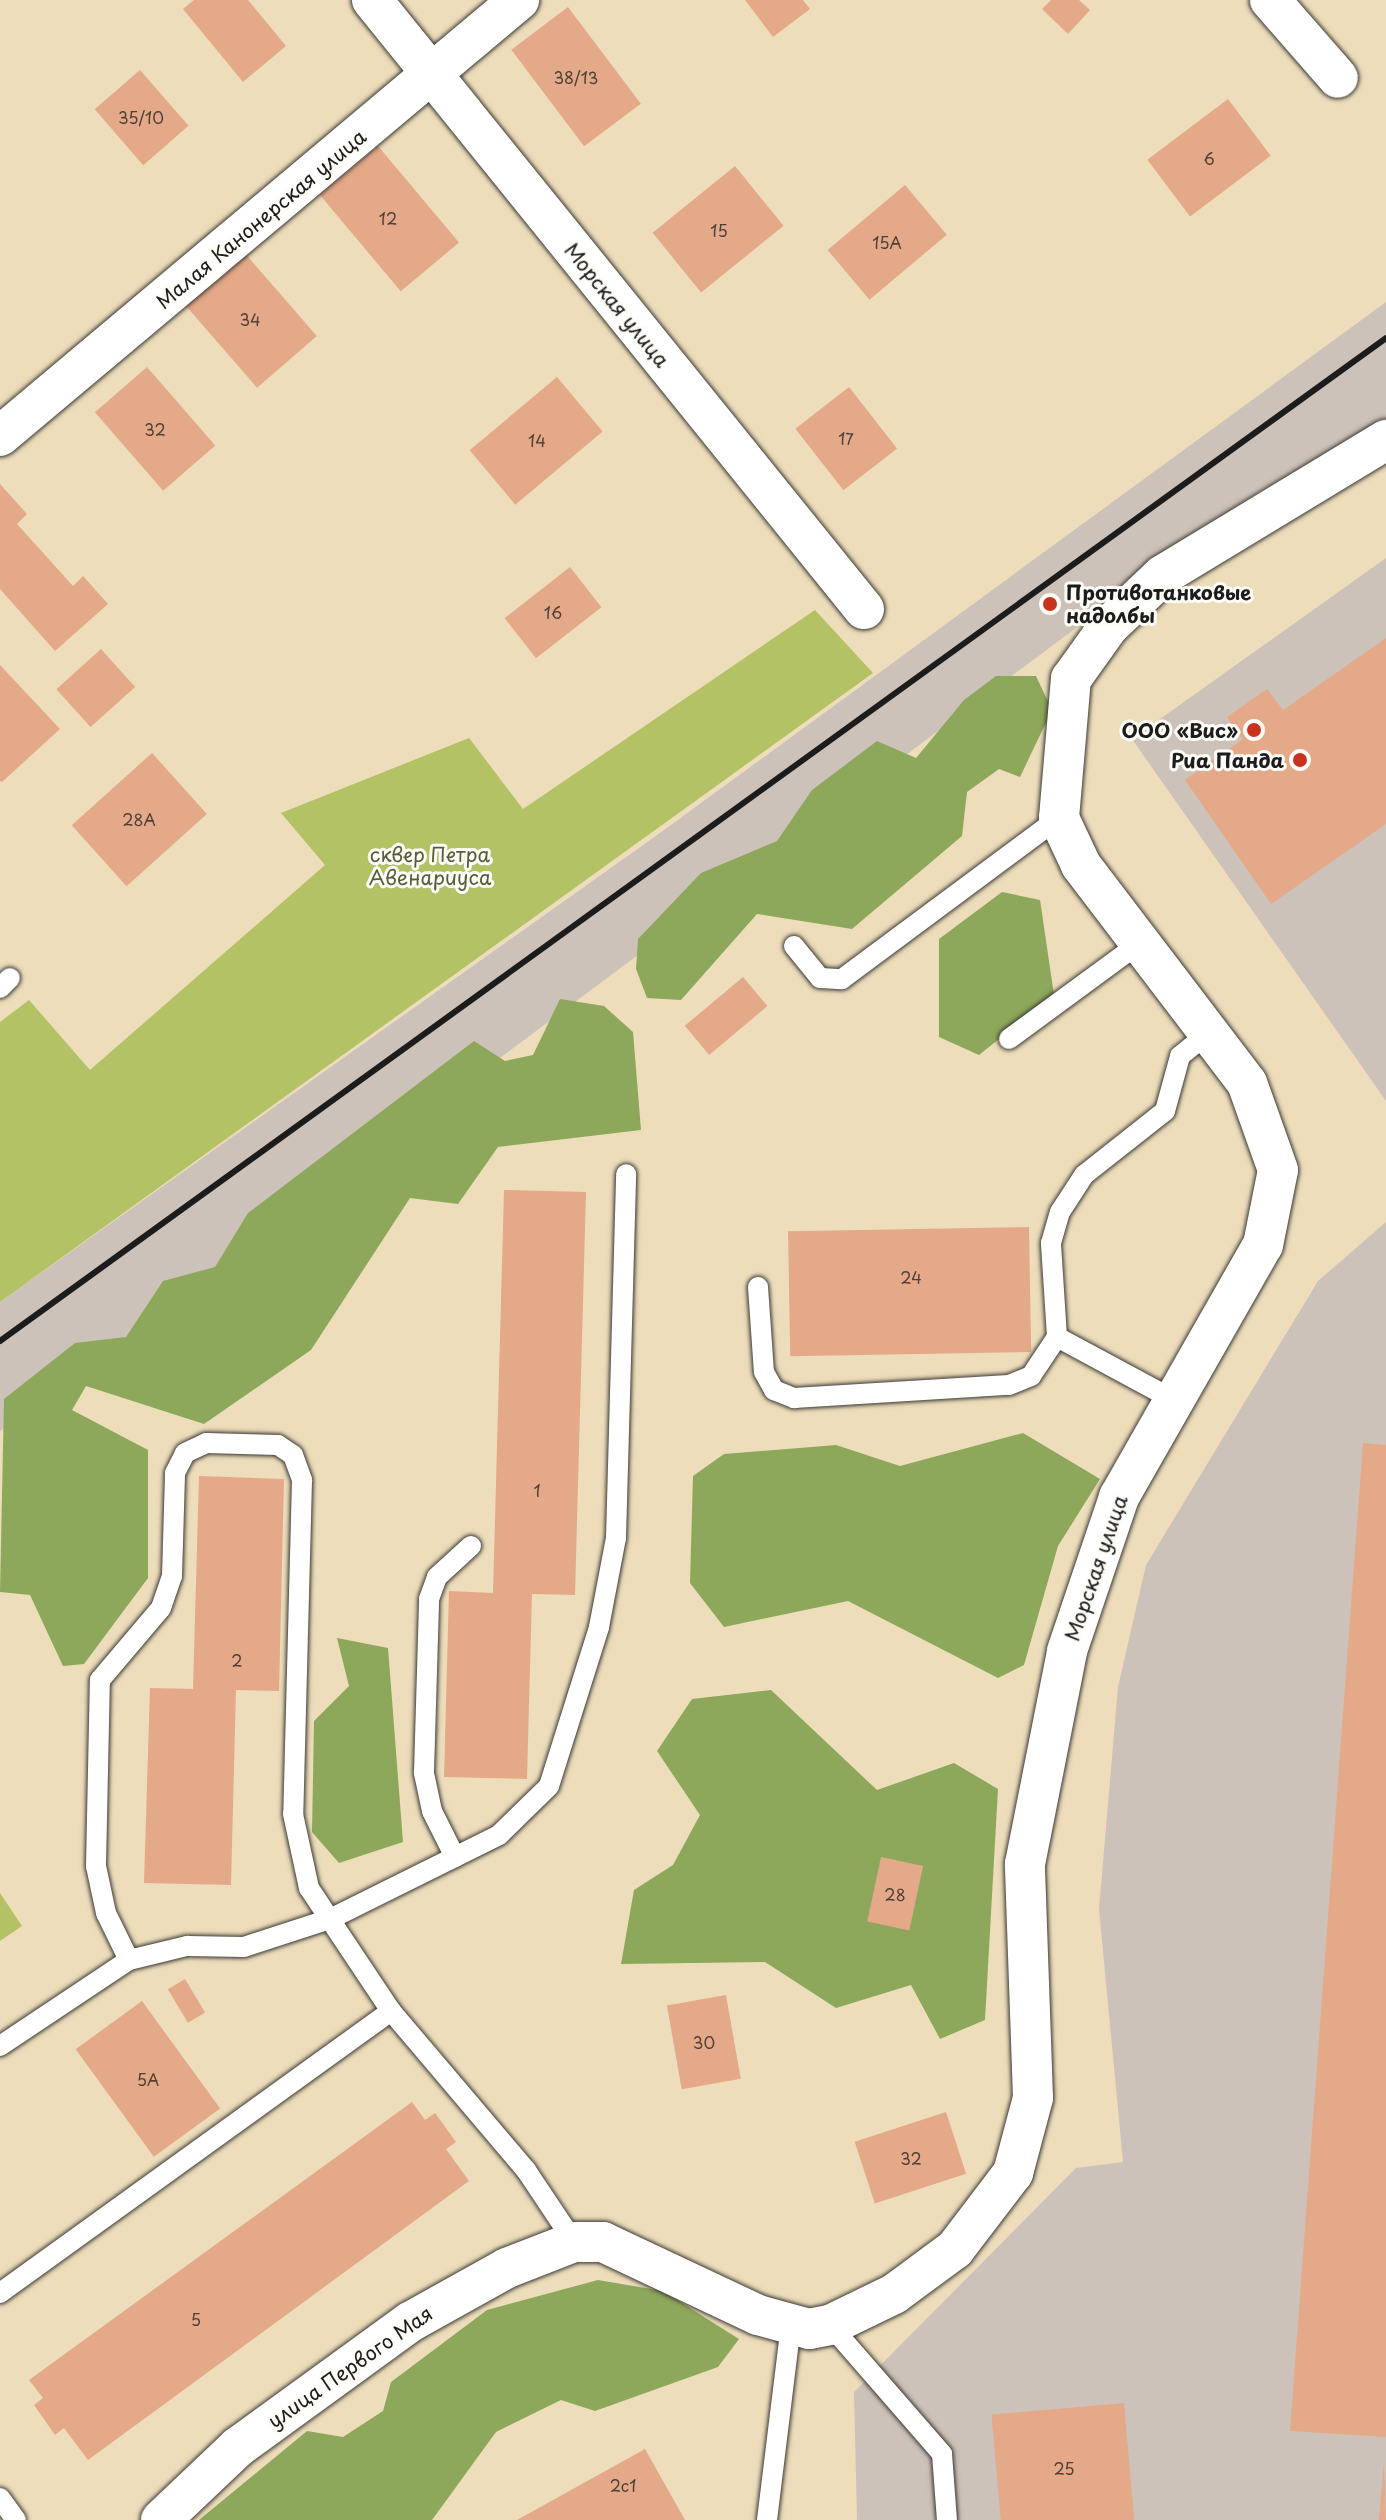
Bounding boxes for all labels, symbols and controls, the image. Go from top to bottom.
house number: 38/13 [554,67,598,87]
house number: 35/10 [118,107,164,127]
street label: Малая Канонерская улица [151,124,371,314]
house number: 6 [1203,148,1215,168]
house number: 12 [379,208,397,228]
house number: 15 [710,220,728,240]
house number: 15А [872,232,902,252]
street label: Морская улица [559,238,675,372]
house number: 34 [239,309,261,329]
house number: 32 [144,419,166,439]
house number: 17 [838,428,854,448]
house number: 14 [528,430,546,450]
place label: Противотанковые надолбы [1066,580,1251,627]
marker: Противотанковые надолбы [1041,595,1059,613]
house number: 16 [544,602,562,622]
place label: ООО «Вис» [1122,718,1238,742]
marker: ООО «Вис» [1245,721,1263,739]
place label: Риа Панда [1171,748,1284,772]
marker: Риа Панда [1291,751,1309,769]
house number: 28А [122,809,156,829]
park label: сквер Петра Авенариуса [369,843,491,890]
house number: 24 [900,1267,922,1287]
house number: 1 [533,1480,541,1500]
street label: Морская улица [1060,1491,1132,1645]
house number: 2 [231,1650,243,1670]
house number: 28 [884,1884,906,1904]
house number: 30 [693,2032,715,2052]
house number: 5А [137,2069,159,2089]
house number: 32 [900,2148,922,2168]
street label: улица Первого Мая [263,2301,437,2433]
house number: 5 [191,2309,201,2329]
house number: 25 [1053,2458,1075,2478]
house number: 2с1 [610,2475,636,2495]

